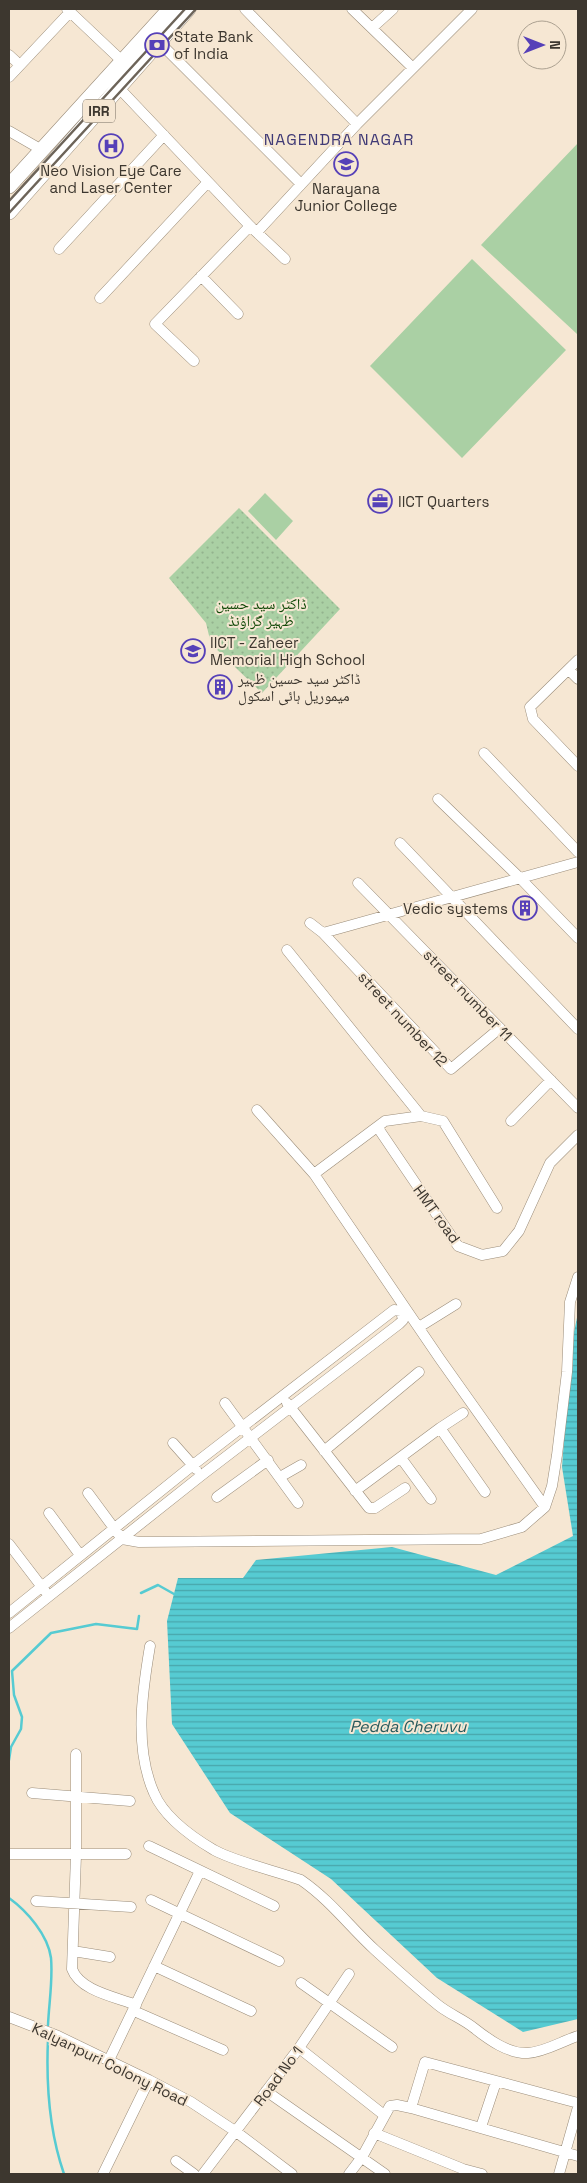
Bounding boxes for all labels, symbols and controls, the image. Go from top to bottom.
north arrow [517,20,567,70]
place label: State Bank of India [174,27,253,63]
bank icon: State Bank of India [144,32,170,58]
text: N [546,40,564,50]
road number: IRR [83,100,115,122]
district label: NAGENDRA NAGAR [264,129,414,150]
hospital icon: Neo Vision Eye Care and Laser Center [98,133,124,159]
school or university icon: Narayana Junior College [333,151,359,177]
place label: Neo Vision Eye Care and Laser Center [40,161,182,197]
place label: Narayana Junior College [295,179,398,215]
office icon: IICT Quarters [367,488,393,514]
place label: IICT Quarters [398,492,489,511]
park label: ڈاکٹر سید حسین ظہیر گراؤنڈ [215,594,307,630]
place label: IICT - Zaheer Memorial High School [210,633,365,669]
school or university icon: IICT - Zaheer Memorial High School [180,638,206,664]
place label: ڈاکٹر سید حسین ظہیر میموریل ہائی اسکول [237,669,360,706]
building icon: ڈاکٹر سید حسین ظہیر میموریل ہائی اسکول [207,674,233,700]
building icon: Vedic systems [512,895,538,921]
place label: Vedic systems [403,899,508,918]
street label: street number 11 [419,945,517,1045]
street label: street number 12 [354,968,452,1070]
street label: HMT road [409,1181,465,1247]
water label: Pedda Cheruvu [350,1716,467,1737]
street label: Kalyanpuri Colony Road [29,2018,191,2110]
street label: Road No 1 [249,2042,307,2110]

